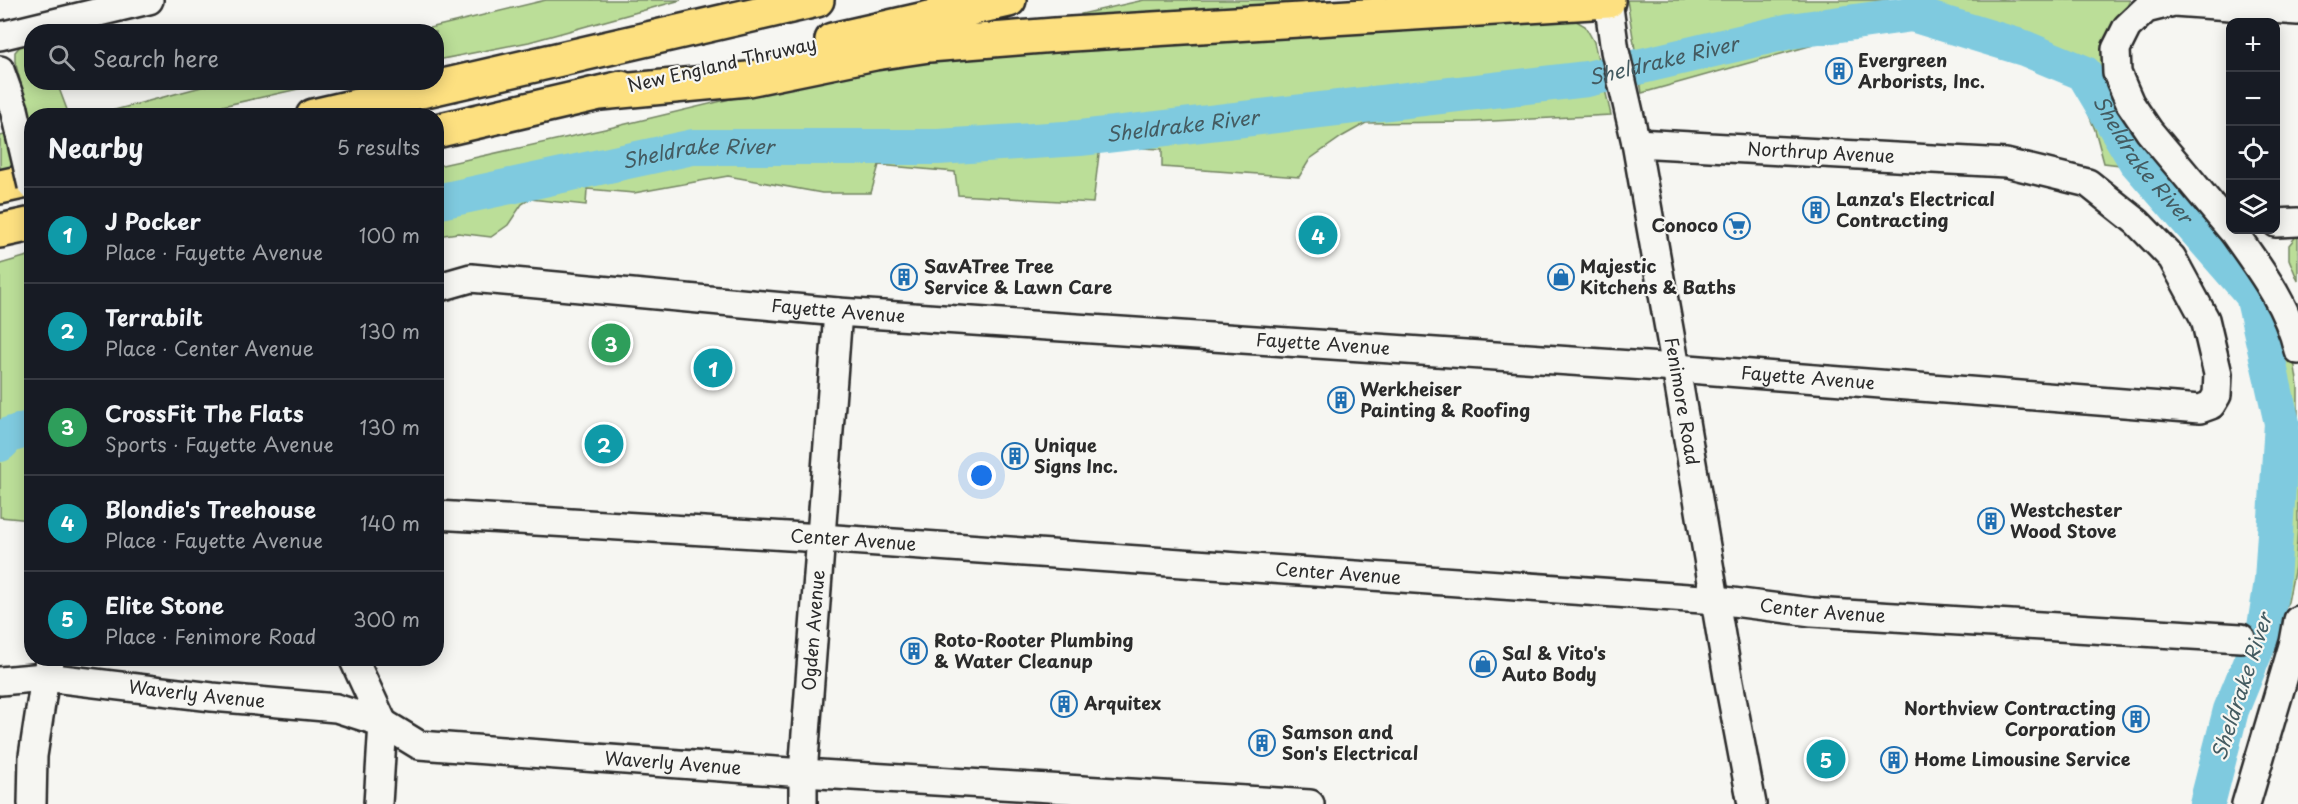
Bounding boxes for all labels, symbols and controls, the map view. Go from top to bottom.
map controls [2226,18,2280,234]
button: + [2226,18,2280,72]
search box [24,24,444,90]
water label: Sheldrake River [1585,27,1744,92]
street label: New England Thruway [625,29,819,98]
icon: search [45,41,78,74]
text: Search here [93,41,219,74]
place label: Evergreen Arborists, Inc. [1857,46,1985,94]
building icon: Evergreen Arborists, Inc. [1824,56,1854,86]
button: − [2226,72,2280,126]
water label: Sheldrake River [2086,89,2202,232]
water label: Sheldrake River [1104,101,1263,149]
button: locate [2226,126,2280,180]
text: Nearby [48,128,143,167]
water label: Sheldrake River [619,131,777,176]
text: 5 results [337,132,420,162]
street label: Northrup Avenue [1747,134,1896,169]
button: layers [2226,180,2280,234]
place label: Lanza's Electrical Contracting [1836,185,1995,233]
building icon: Lanza's Electrical Contracting [1801,195,1831,225]
text: J Pocker [105,204,201,237]
place label: Conoco [1651,211,1718,238]
supermarket icon: Conoco [1722,211,1752,241]
pin: 4 [1298,212,1338,258]
text: 1 [63,220,72,250]
text: 100 m [359,220,420,250]
text: Place · Fayette Avenue [105,237,323,267]
place label: SavATree Tree Service & Lawn Care [924,252,1112,300]
place label: Majestic Kitchens & Baths [1580,252,1736,300]
building icon: SavATree Tree Service & Lawn Care [889,262,919,292]
shop icon: Majestic Kitchens & Baths [1546,262,1576,292]
street label: Fayette Avenue [770,291,906,328]
text: Terrabilt [105,300,203,333]
text: 2 [60,316,75,346]
text: 130 m [360,316,420,346]
pin: 3 [592,320,630,366]
street label: Fayette Avenue [1255,325,1391,361]
text: Place · Center Avenue [105,333,314,363]
street label: Fenimore Road [1659,335,1707,467]
pin: 1 [694,346,732,391]
street label: Fayette Avenue [1740,358,1876,396]
place label: Werkheiser Painting & Roofing [1360,375,1530,423]
building icon: Werkheiser Painting & Roofing [1326,385,1356,415]
text: CrossFit The Flats [105,396,304,429]
text: 3 [61,412,74,442]
text: 130 m [360,412,420,442]
pin: 2 [584,422,624,466]
text: Sports · Fayette Avenue [105,429,334,459]
place label: Unique Signs Inc. [1034,431,1118,479]
building icon: Unique Signs Inc. [1000,441,1030,471]
your location [967,461,996,490]
text: Blondie's Treehouse [105,492,316,525]
place label: Westchester Wood Stove [2010,496,2123,544]
building icon: Westchester Wood Stove [1976,506,2006,536]
text: 4 [61,508,74,538]
text: 140 m [360,508,420,538]
street label: Center Avenue [790,521,917,557]
text: Place · Fayette Avenue [105,525,323,555]
street label: Center Avenue [1274,554,1402,590]
street label: Ogden Avenue [794,569,830,692]
text: Elite Stone [105,588,224,621]
street label: Center Avenue [1758,591,1886,628]
text: 5 [61,604,74,634]
text: 300 m [353,604,420,634]
water label: Sheldrake River [2203,607,2280,764]
text: Place · Fenimore Road [105,621,316,651]
place label: Roto-Rooter Plumbing & Water Cleanup [934,626,1133,674]
building icon: Roto-Rooter Plumbing & Water Cleanup [899,636,929,666]
place label: Sal & Vito's Auto Body [1502,639,1606,687]
shop icon: Sal & Vito's Auto Body [1468,649,1498,679]
street label: Waverly Avenue [127,672,266,714]
building icon: Arquitex [1049,689,1079,719]
place label: Arquitex [1083,689,1161,716]
place label: Northview Contracting Corporation [1904,694,2116,742]
building icon: Northview Contracting Corporation [2121,704,2151,734]
place label: Samson and Son's Electrical [1282,718,1418,766]
building icon: Samson and Son's Electrical [1247,728,1277,758]
pin: 5 [1806,736,1846,782]
street label: Waverly Avenue [604,744,743,780]
building icon: Home Limousine Service [1879,745,1909,775]
place label: Home Limousine Service [1914,745,2131,772]

